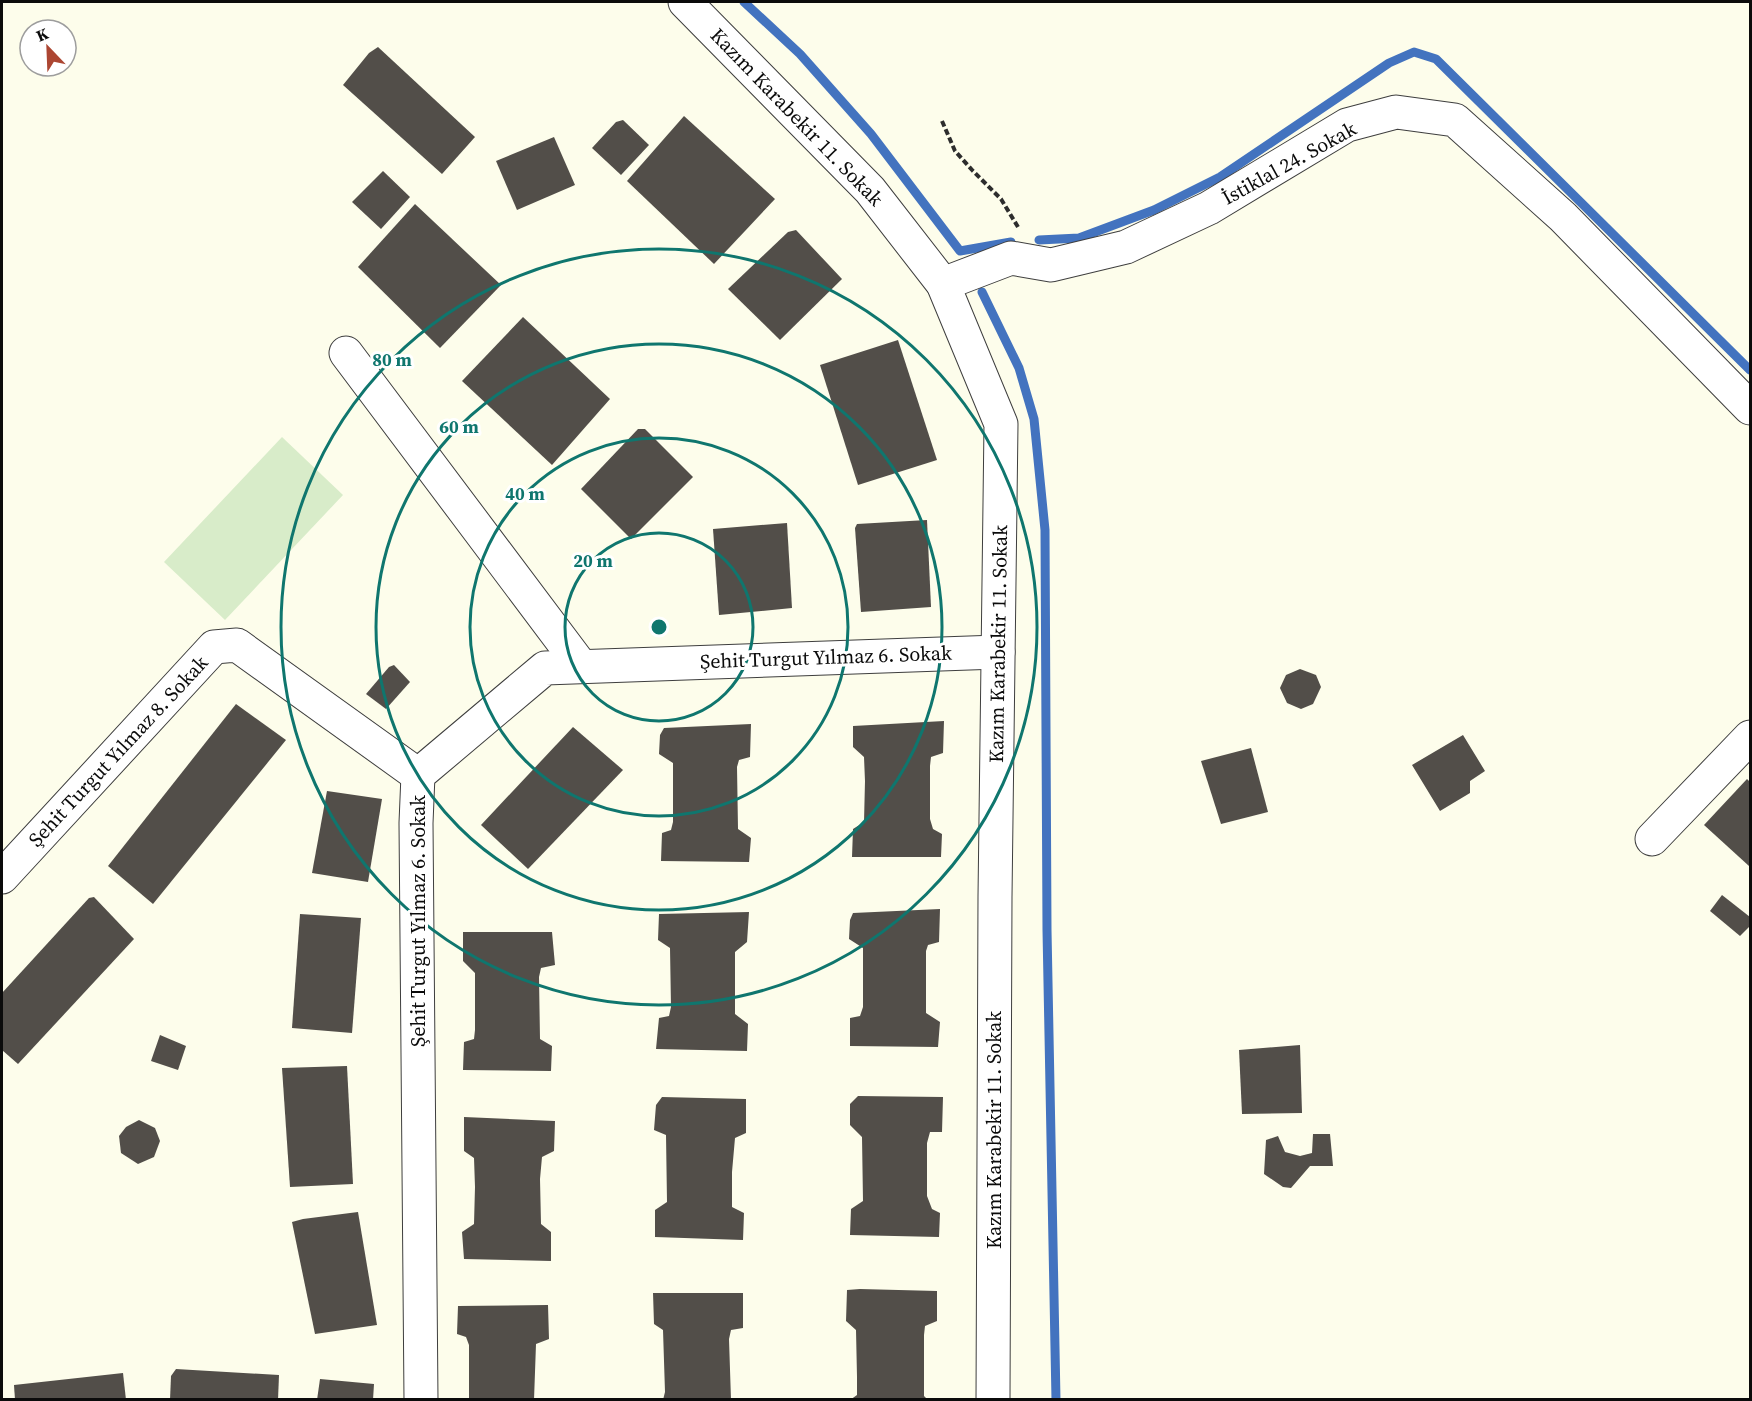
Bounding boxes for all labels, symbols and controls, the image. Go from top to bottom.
north arrow [18,18,78,78]
text: K [33,22,52,46]
street label: Kazım Karabekir 11. Sokak [704,22,890,212]
street label: İstiklal 24. Sokak [1217,115,1361,211]
text: 80 m [372,347,412,372]
text: 60 m [439,414,479,439]
text: 40 m [505,481,545,506]
street label: Kazım Karabekir 11. Sokak [982,525,1014,763]
text: 20 m [573,548,613,573]
centre of rings [649,617,669,637]
street label: Şehit Turgut Yılmaz 6. Sokak [700,639,952,675]
street label: Şehit Turgut Yılmaz 8. Sokak [22,649,214,853]
street label: Şehit Turgut Yılmaz 6. Sokak [404,795,432,1047]
street label: Kazım Karabekir 11. Sokak [980,1011,1008,1249]

